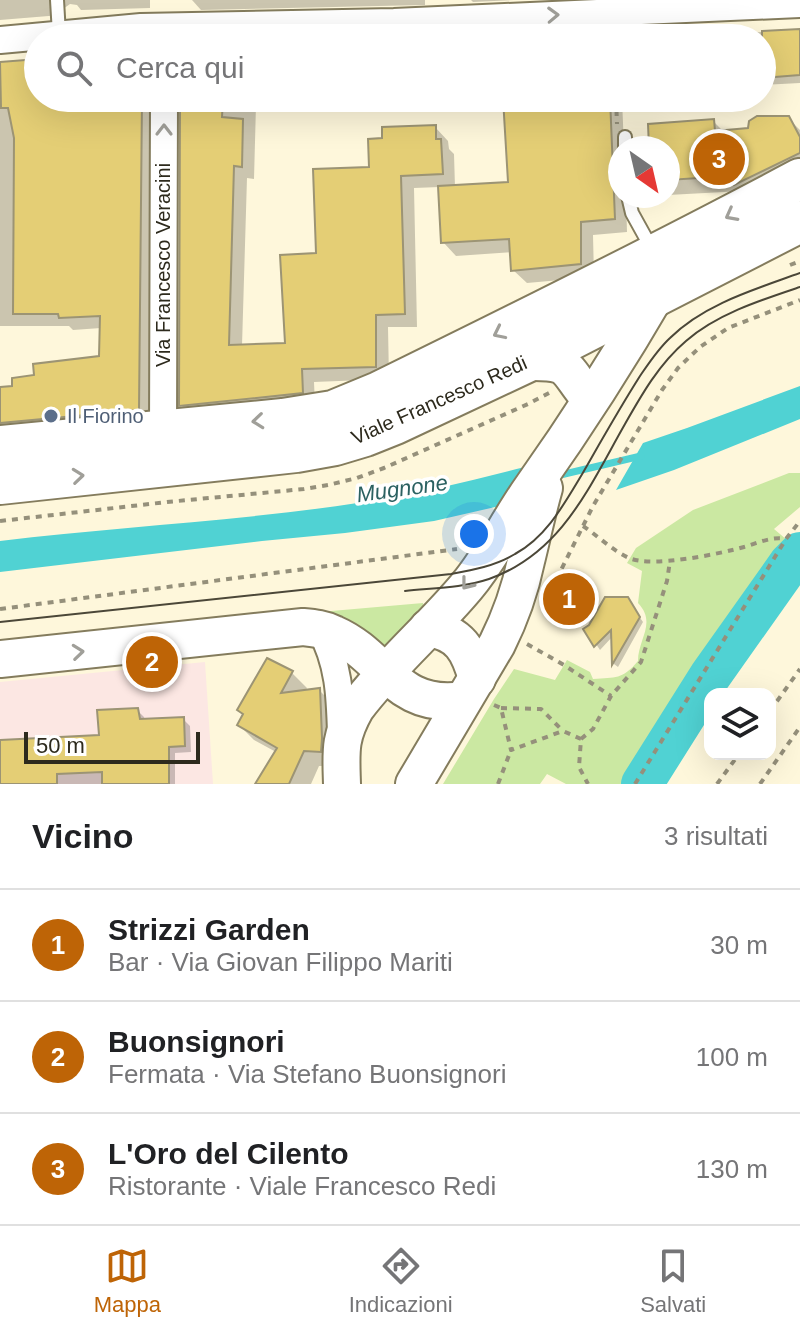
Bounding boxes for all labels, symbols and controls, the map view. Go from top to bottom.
one-way arrow [547,7,560,24]
search box [24,24,776,112]
icon: search [52,46,96,90]
text: Cerca qui [116,51,244,84]
one-way arrow [155,123,173,136]
pin: 3 [693,129,745,189]
north arrow [608,136,680,208]
street label: Via Francesco Veracini [152,163,174,367]
one-way arrow [725,206,740,221]
one-way arrow [493,323,508,339]
street label: Viale Francesco Redi [348,351,530,449]
place label: Il Fiorino [67,405,144,427]
marker: Il Fiorino [42,407,60,425]
one-way arrow [251,413,264,430]
one-way arrow [71,467,84,484]
water label: Mugnone [355,470,449,507]
your location [454,514,494,554]
pin: 1 [543,569,595,629]
one-way arrow [463,575,477,590]
pin: 2 [126,632,178,692]
one-way arrow [72,643,85,660]
map controls [704,688,776,760]
button: layers [704,688,776,760]
scale bar [24,728,200,764]
text: 50 m [36,733,85,758]
text: Vicino [32,817,133,855]
text: 3 risultati [664,821,768,851]
text: Strizzi Garden [108,913,310,946]
text: 1 [51,930,65,960]
text: 30 m [710,930,768,960]
text: Bar · Via Giovan Filippo Mariti [108,947,453,977]
text: Buonsignori [108,1025,285,1058]
text: 2 [51,1042,65,1072]
text: 100 m [696,1042,768,1072]
text: Fermata · Via Stefano Buonsignori [108,1059,506,1089]
text: L'Oro del Cilento [108,1137,348,1170]
text: 3 [51,1154,65,1184]
text: 130 m [696,1154,768,1184]
text: Ristorante · Viale Francesco Redi [108,1171,496,1201]
tab: Mappa [94,1244,161,1318]
tab: Indicazioni [349,1244,453,1318]
tab: Salvati [640,1244,706,1318]

